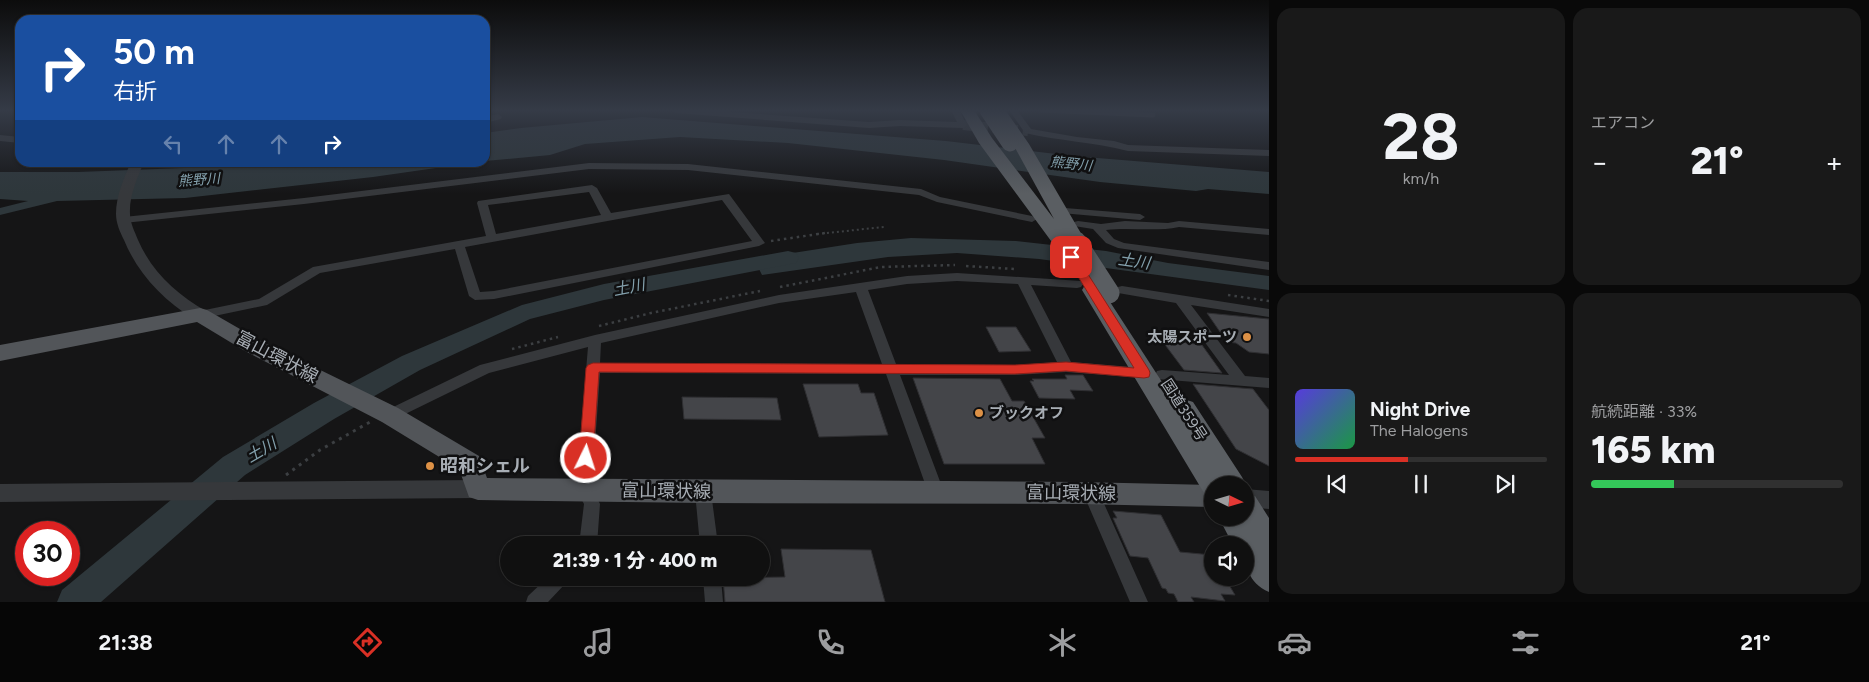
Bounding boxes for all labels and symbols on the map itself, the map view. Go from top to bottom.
water label: 熊野川 [1049,153,1095,175]
water label: 熊野川 [177,170,223,190]
pin [1050,236,1092,278]
water label: 土川 [1117,249,1153,273]
water label: 土川 [611,274,648,299]
street label: 富山環状線 [232,326,322,388]
place label: 太陽スポーツ [1147,328,1237,346]
marker: 太陽スポーツ [1241,331,1253,343]
street label: 国道359号 [1157,376,1211,444]
place label: ブックオフ [989,404,1064,422]
marker: ブックオフ [973,407,985,419]
position arrow [559,431,611,483]
water label: 土川 [242,433,281,466]
place label: 昭和シェル [440,455,530,477]
marker: 昭和シェル [424,460,436,472]
north arrow [1204,476,1254,526]
street label: 富山環状線 [621,479,711,503]
street label: 富山環状線 [1026,481,1116,505]
speed limit sign: 30 [15,521,80,586]

